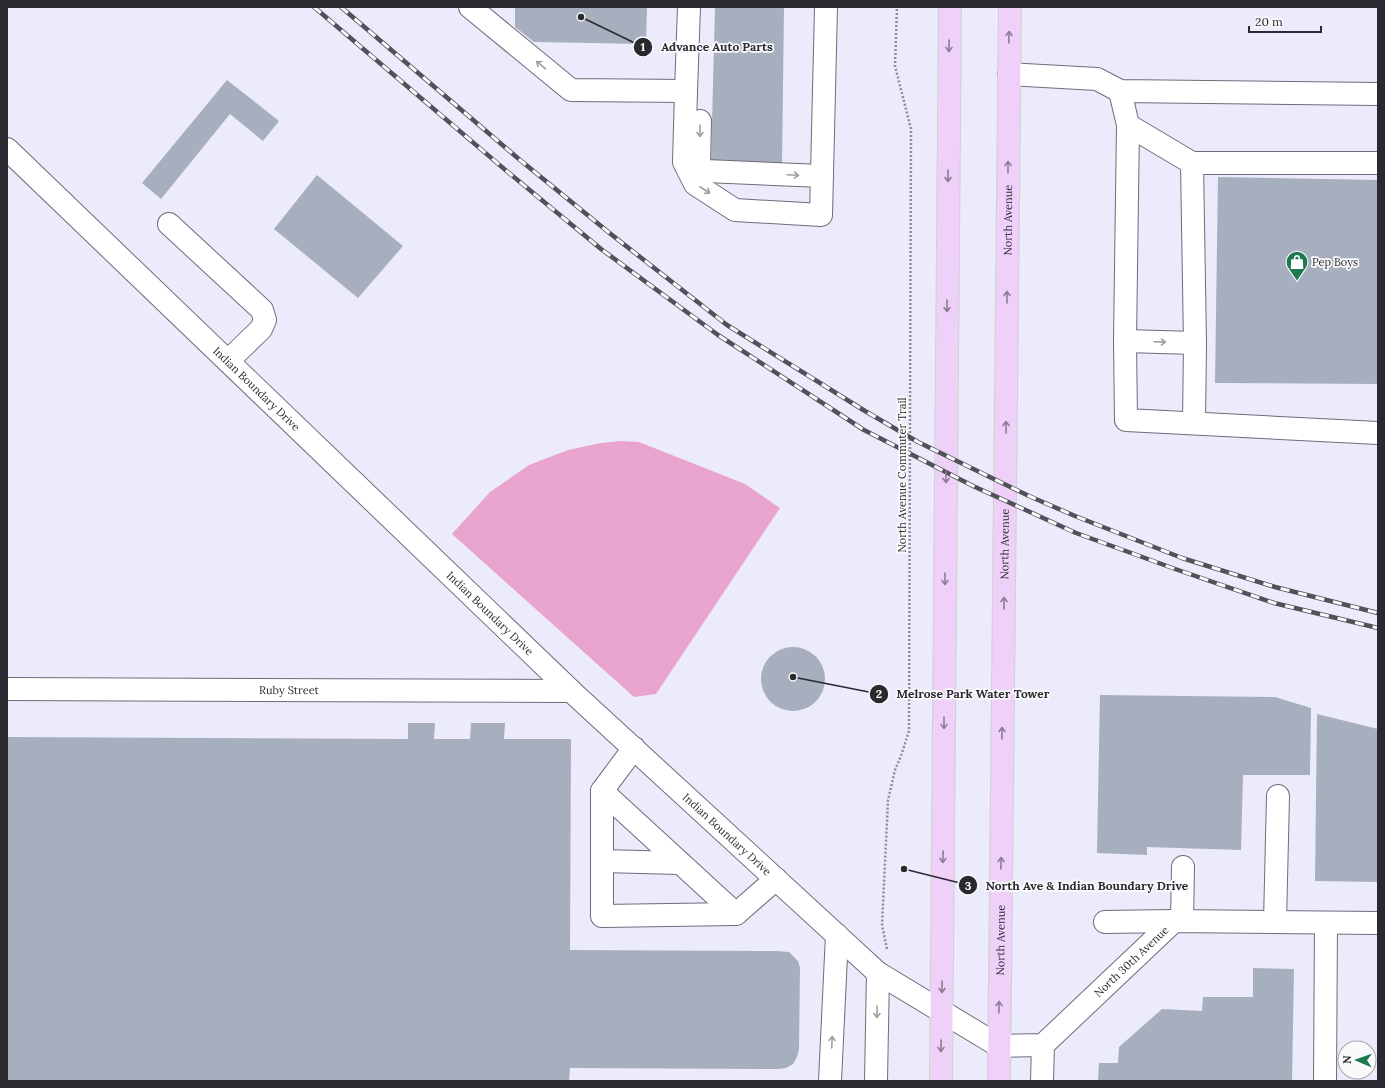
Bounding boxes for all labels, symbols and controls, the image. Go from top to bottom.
scale bar [1249,8,1321,34]
text: 20 m [1255,14,1283,29]
one-way arrow [1006,31,1013,44]
callout: Advance Auto Parts [633,35,780,59]
text: 1 [641,39,646,54]
text: Advance Auto Parts [661,39,773,54]
one-way arrow [945,39,953,52]
one-way arrow [535,61,546,70]
one-way arrow [696,124,703,137]
one-way arrow [1004,161,1012,174]
one-way arrow [944,169,952,182]
one-way arrow [786,171,799,179]
street label: North Avenue [1000,185,1015,255]
one-way arrow [699,186,710,194]
shop icon: Pep Boys [1284,249,1310,282]
place label: Pep Boys [1312,255,1358,269]
one-way arrow [1003,291,1011,304]
one-way arrow [943,299,951,312]
one-way arrow [1153,338,1166,346]
street label: Indian Boundary Drive [210,344,303,434]
street label: North Avenue Commuter Trail [895,397,909,553]
one-way arrow [1002,421,1010,434]
one-way arrow [942,470,950,483]
street label: North Avenue [997,509,1012,579]
street label: Indian Boundary Drive [444,568,537,658]
one-way arrow [941,572,949,585]
one-way arrow [1000,597,1008,610]
callout: Melrose Park Water Tower [869,682,1057,706]
street label: Ruby Street [259,683,320,697]
text: 2 [876,686,882,701]
text: Melrose Park Water Tower [897,686,1050,701]
one-way arrow [940,716,948,729]
one-way arrow [998,727,1006,740]
street label: Indian Boundary Drive [680,790,774,878]
one-way arrow [939,850,947,863]
one-way arrow [997,857,1005,870]
callout: North Ave & Indian Boundary Drive [958,873,1196,897]
text: 3 [965,878,972,893]
text: North Ave & Indian Boundary Drive [986,878,1189,893]
street label: North Avenue [993,905,1008,975]
street label: North 30th Avenue [1091,923,1172,1000]
one-way arrow [938,980,946,993]
one-way arrow [995,1001,1003,1014]
one-way arrow [873,1005,881,1018]
one-way arrow [828,1036,836,1049]
one-way arrow [937,1039,945,1052]
north arrow [1337,1040,1377,1080]
text: N [1340,1055,1354,1064]

